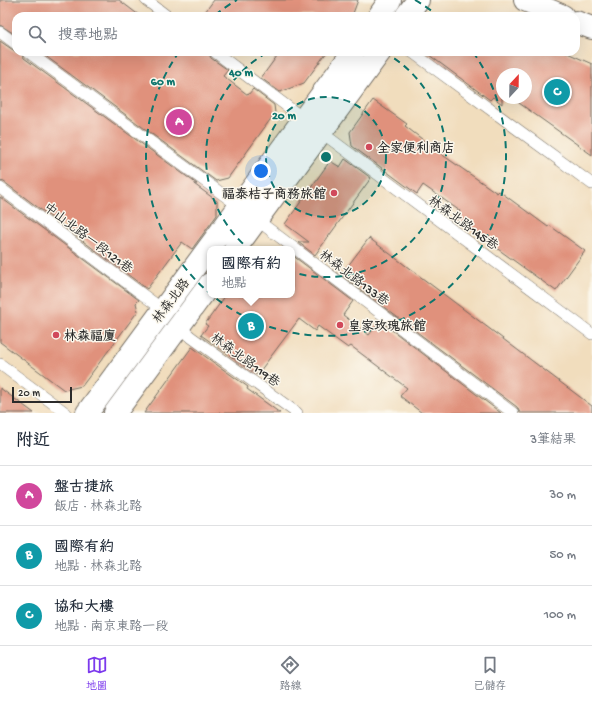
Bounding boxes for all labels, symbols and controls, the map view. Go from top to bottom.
search box [12,12,580,56]
icon: search [26,23,48,45]
text: 搜尋地點 [58,27,118,45]
text: 40 m [228,67,253,81]
north arrow [496,68,532,104]
text: 60 m [151,76,176,90]
pin: C [544,77,570,107]
pin: A [166,107,192,137]
text: 20 m [272,110,297,124]
place label: 全家便利商店 [377,140,455,157]
marker: 全家便利商店 [364,142,374,152]
centre of rings [319,150,333,164]
your location [251,161,271,181]
place label: 福泰桔子商務旅館 [222,186,326,203]
marker: 福泰桔子商務旅館 [329,188,339,198]
street label: 林森北路145巷 [424,193,501,255]
street label: 中山北路一段121巷 [40,200,136,277]
popup [207,246,295,298]
street label: 林森北路133巷 [316,247,392,310]
text: 國際有約 [221,256,281,274]
street label: 林森北路 [150,276,194,327]
text: 地點 [221,277,247,292]
pin: B [238,311,264,341]
place label: 皇家玫瑰旅館 [348,319,426,335]
marker: 皇家玫瑰旅館 [335,320,345,330]
place label: 林森福廈 [64,329,116,345]
marker: 林森福廈 [51,330,61,340]
street label: 林森北路119巷 [207,330,283,391]
scale bar [12,385,72,404]
text: 20 m [18,388,40,400]
text: 附近 [16,432,50,452]
text: 3筆結果 [530,433,576,448]
text: 盤古捷旅 [54,479,114,497]
text: A [25,488,33,503]
text: 30 m [550,488,576,503]
text: 飯店 · 林森北路 [54,500,142,515]
text: 國際有約 [54,539,114,557]
text: B [26,548,32,563]
text: 50 m [549,548,576,563]
text: 地點 · 林森北路 [54,560,142,575]
text: 協和大樓 [54,599,114,617]
text: C [25,608,33,623]
text: 100 m [544,608,576,623]
text: 地點 · 南京東路一段 [54,620,168,635]
tab: 地圖 [86,654,108,693]
tab: 路線 [279,654,301,693]
tab: 已儲存 [473,654,506,693]

